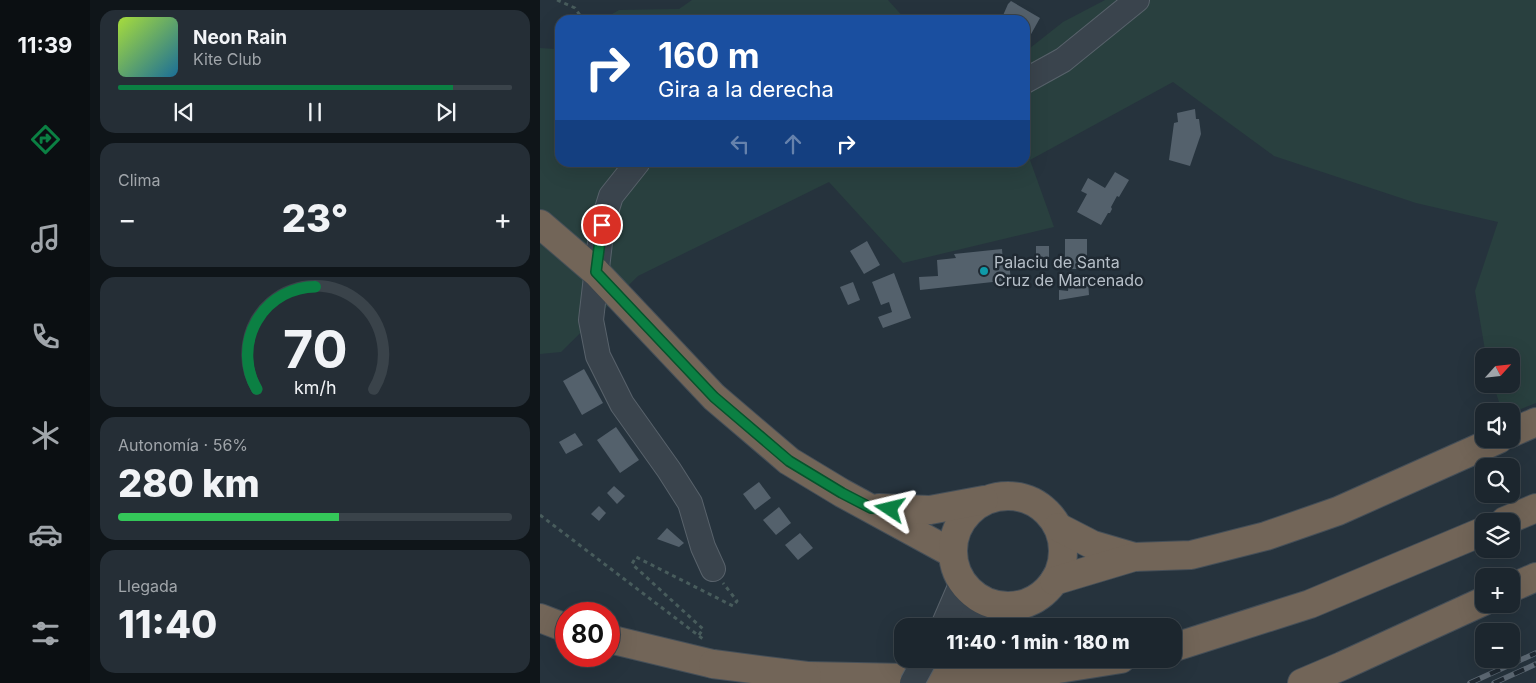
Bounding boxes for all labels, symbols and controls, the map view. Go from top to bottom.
text: Neon Rain [193,26,287,49]
text: 11:39 [18,32,72,58]
text: 160 m [658,34,760,76]
icon: right [575,35,640,100]
text: Kite Club [193,49,262,69]
text: Gira a la derecha [658,76,834,102]
icon: previous [170,98,198,126]
icon: pause [301,98,329,126]
icon: next [432,98,460,126]
icon: directions [28,122,63,157]
icon: left [726,130,754,158]
icon: ahead [779,130,807,158]
icon: right [832,130,860,158]
text: Clima [118,170,160,190]
text: 23° [282,195,348,241]
text: − [118,202,137,236]
text: + [493,202,512,236]
pin [581,204,623,246]
icon: arrive [588,211,616,239]
icon: music [28,221,63,256]
place label: Palaciu de Santa Cruz de Marcenado [994,252,1144,290]
marker: Palaciu de Santa Cruz de Marcenado [978,265,990,277]
text: 70 [283,318,347,381]
icon: phone [28,319,63,354]
north arrow [1475,348,1520,392]
map controls [1475,348,1520,668]
text: km/h [294,377,336,398]
button: sound [1475,403,1520,448]
icon: climate [28,418,63,453]
text: Autonomía · 56% [118,435,248,455]
button: search [1475,458,1520,503]
text: 280 km [118,460,260,506]
position arrow [863,482,915,534]
button: layers [1475,513,1520,558]
icon: car [28,517,63,552]
button: + [1475,568,1520,613]
text: Llegada [118,576,178,596]
text: 11:40 [118,601,217,647]
speed limit sign: 80 [555,602,620,667]
icon: filters [28,616,63,651]
button: − [1475,623,1520,668]
text: 11:40 · 1 min · 180 m [946,631,1130,654]

